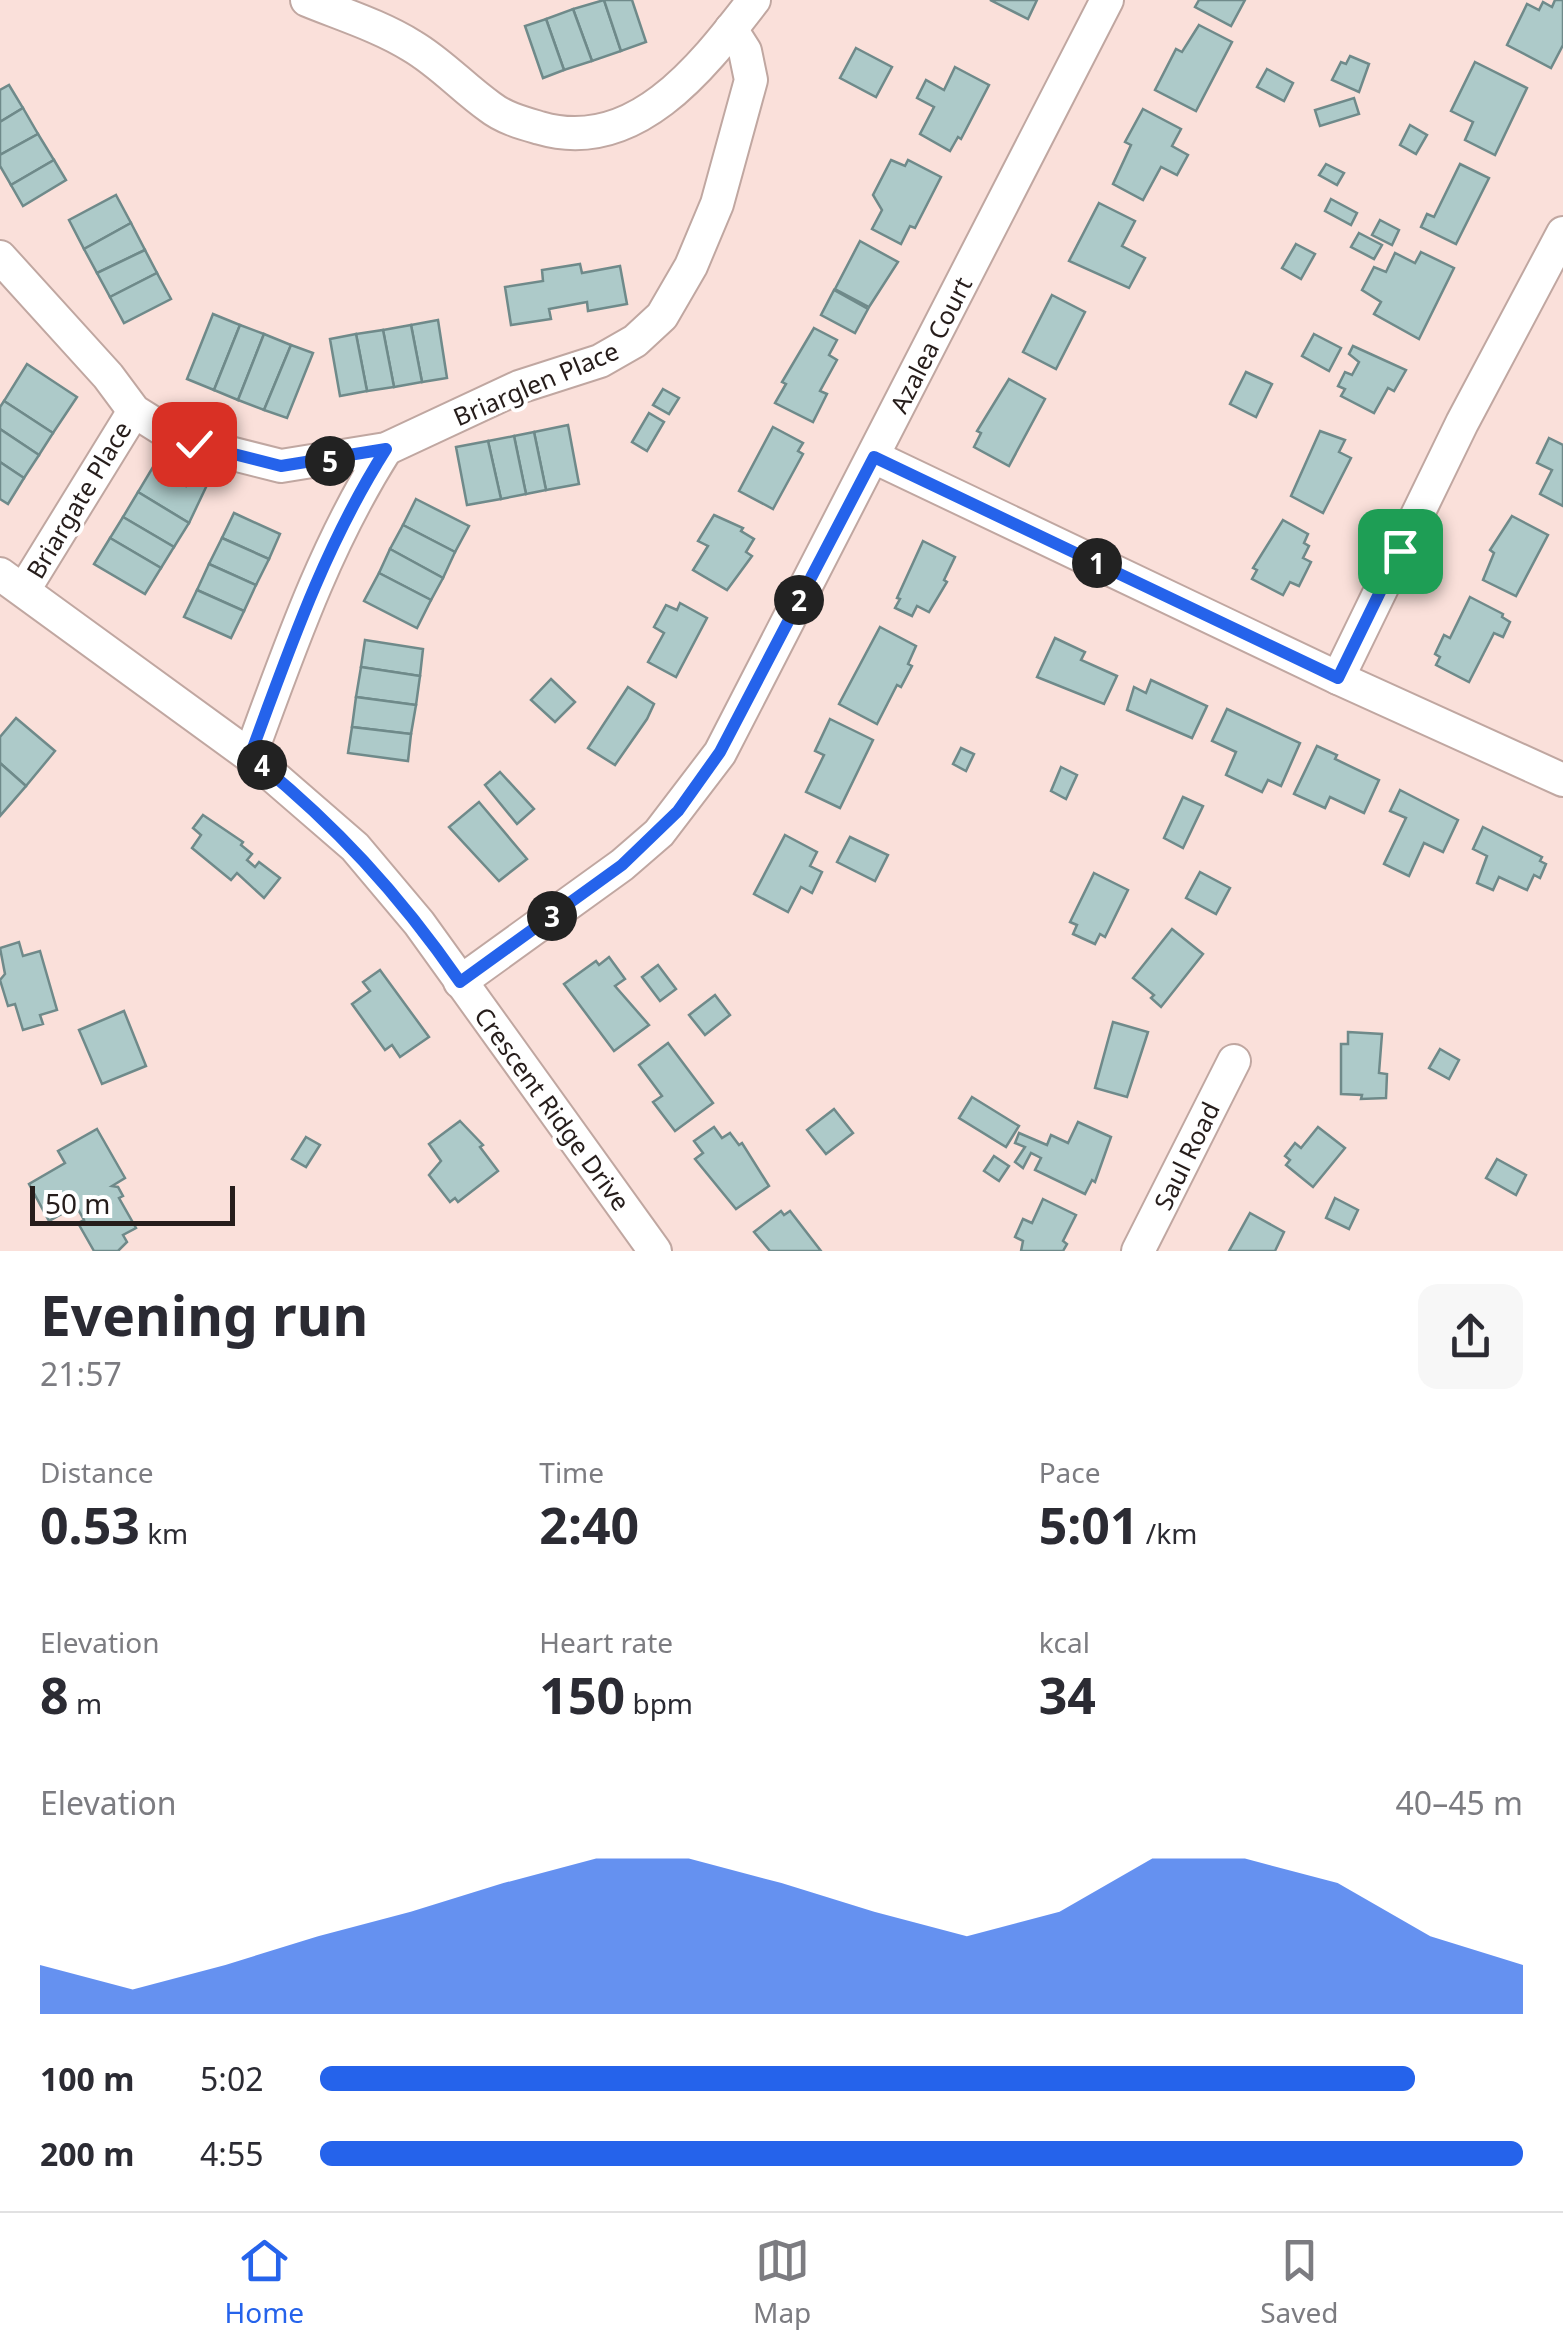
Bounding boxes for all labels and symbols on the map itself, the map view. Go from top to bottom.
street label: Azalea Court [881,271,979,418]
street label: Briarglen Place [448,333,624,433]
pin [152,402,237,487]
street label: Briargate Place [18,415,139,584]
pin: 5 [305,436,355,486]
pin [1358,509,1443,594]
pin: 1 [1072,538,1122,588]
pin: 2 [774,575,824,625]
pin: 4 [237,740,287,790]
pin: 3 [527,891,577,941]
street label: Crescent Ridge Drive [467,1000,638,1217]
street label: Saul Road [1145,1096,1227,1215]
scale bar [30,1181,235,1226]

